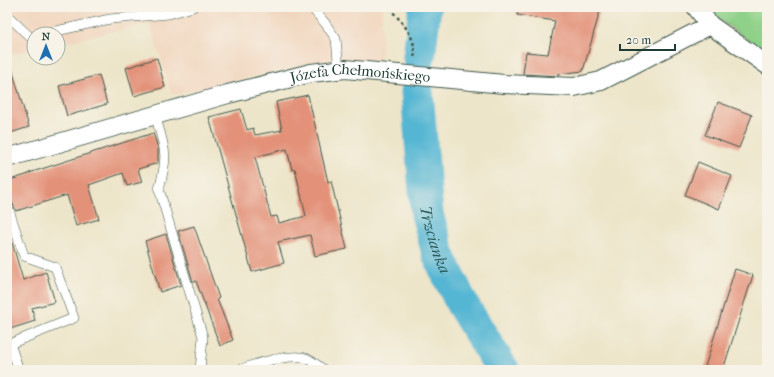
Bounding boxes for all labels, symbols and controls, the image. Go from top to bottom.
north arrow [26,26,66,66]
scale bar [620,26,675,52]
text: N [42,30,51,43]
text: 20 m [626,33,651,47]
street label: Józefa Chełmońskiego [287,60,432,87]
water label: Trzcianka [417,205,455,276]

